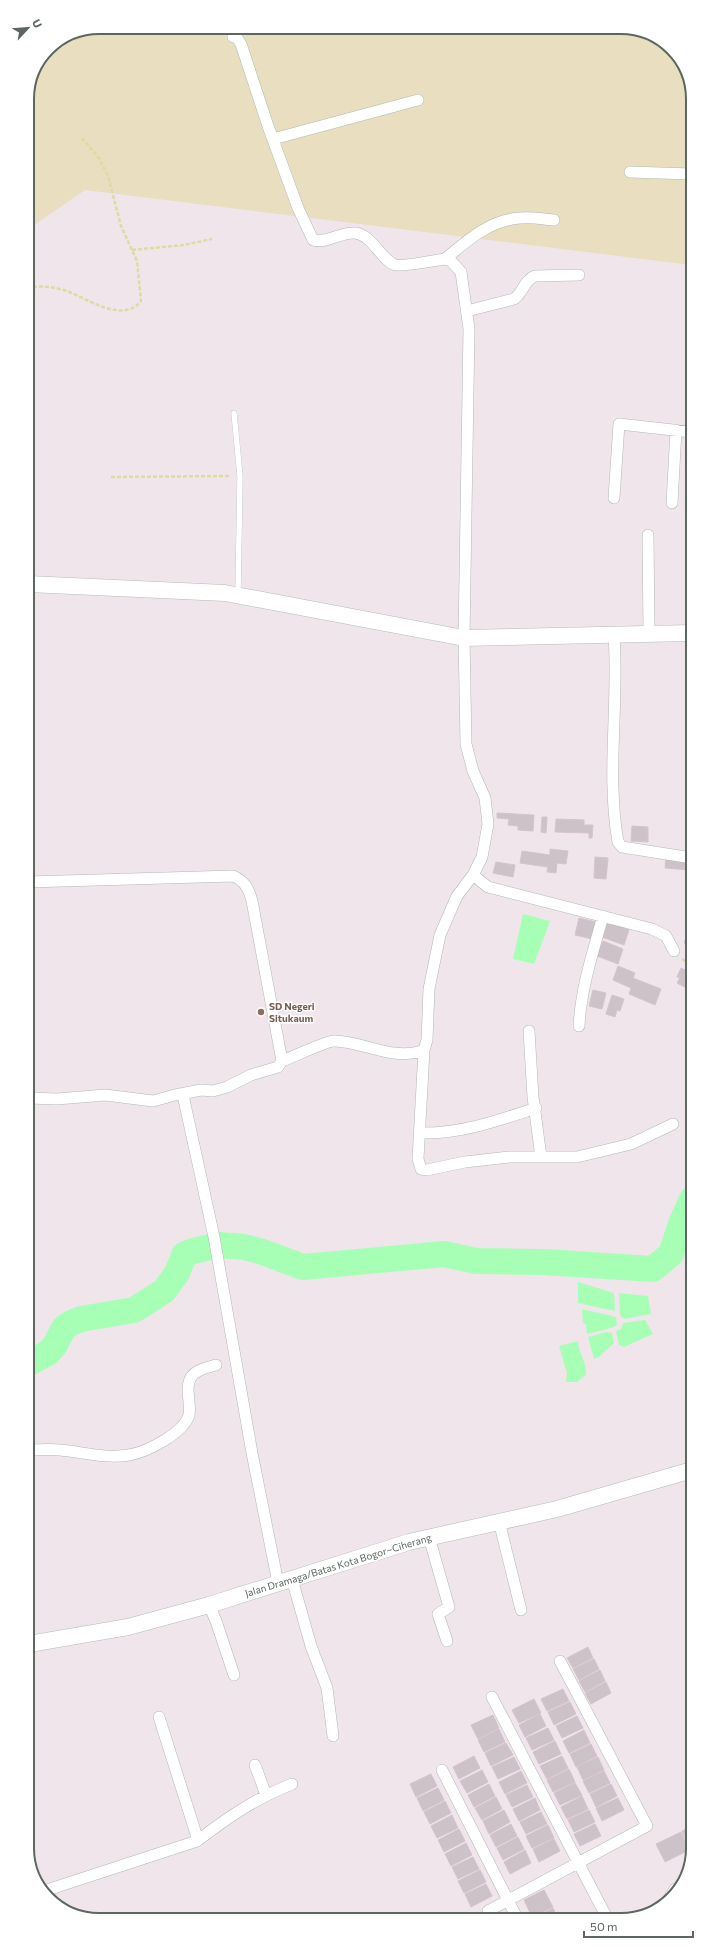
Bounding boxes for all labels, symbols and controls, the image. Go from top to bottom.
north arrow [8,8,48,48]
text: U [30,17,45,30]
place label: SD Negeri Situkaum [269,1000,315,1024]
marker: SD Negeri Situkaum [256,1007,266,1017]
street label: Jalan Dramaga/Batas Kota Bogor–Ciherang [243,1531,433,1599]
scale bar [584,1913,693,1939]
text: 50 m [590,1919,618,1933]

